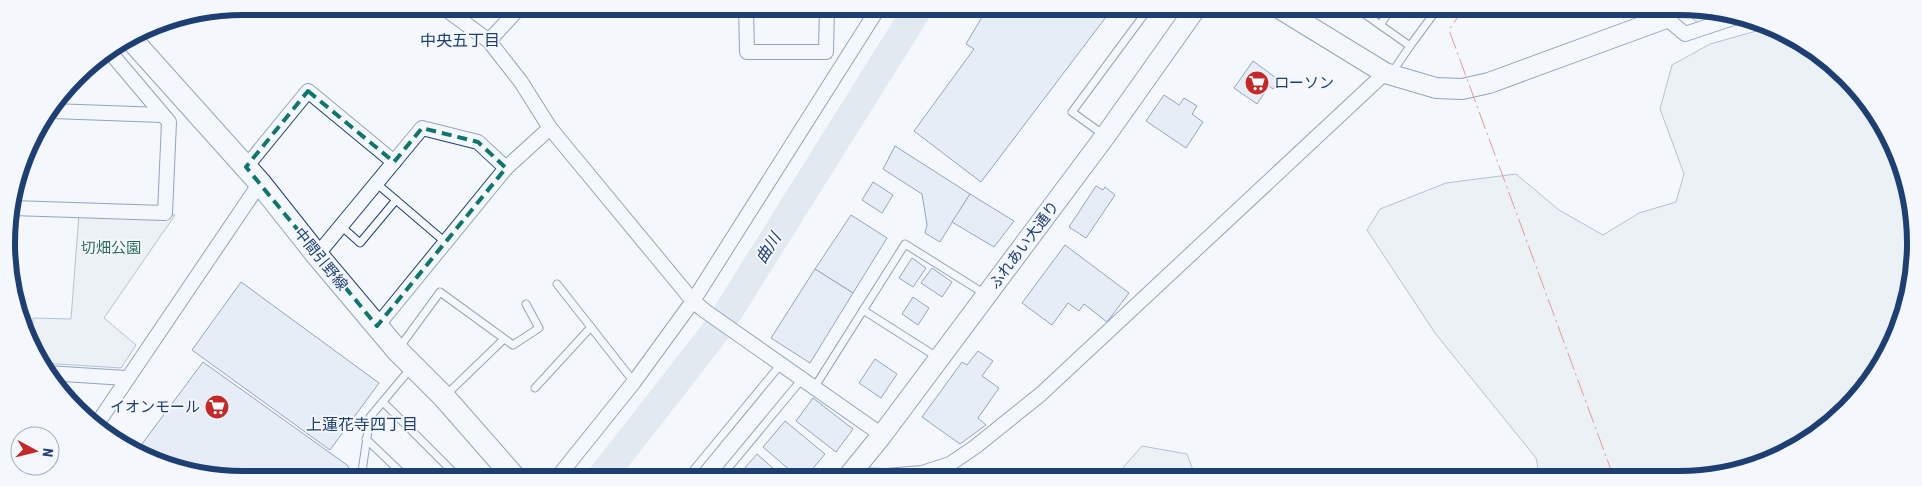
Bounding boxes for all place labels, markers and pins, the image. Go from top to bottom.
supermarket icon: ローソン [1244,70,1270,96]
place label: ローソン [1274,74,1334,92]
supermarket icon: イオンモール [204,394,230,420]
place label: イオンモール [110,398,200,416]

